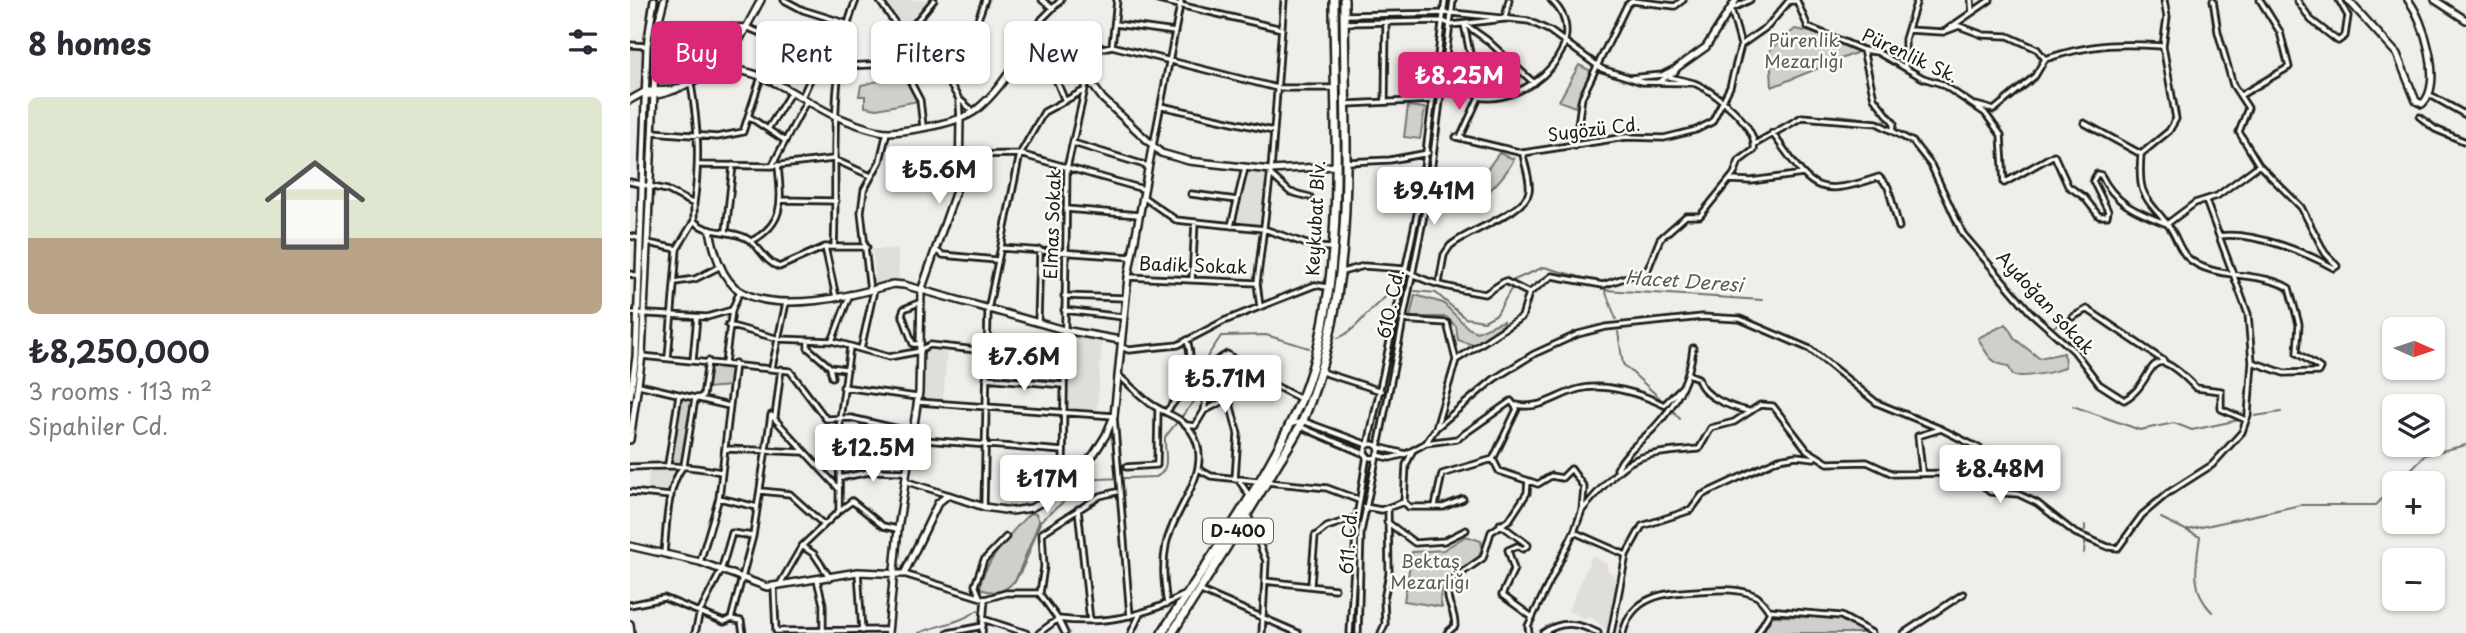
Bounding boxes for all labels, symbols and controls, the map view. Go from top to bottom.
text: 8 homes [28,20,151,65]
chip: Buy [651,21,742,84]
chip: Rent [756,21,857,84]
chip: Filters [871,21,990,84]
chip: New [1004,21,1102,84]
street label: Pürenlik Sk. [1858,21,1963,89]
icon: filters [564,23,602,61]
park label: Pürenlik Mezarlığı [1764,26,1844,74]
pin: ₺8.25M [1402,52,1516,112]
text: ₺8.25M [1414,57,1504,92]
street label: Sugözü Cd. [1546,109,1642,148]
icon: home [252,142,378,268]
pin: ₺5.6M [890,146,988,206]
text: ₺5.6M [902,151,976,186]
street label: Keykubat Blv. [1298,159,1331,276]
street label: Elmas Sokak [1036,168,1067,280]
pin: ₺9.41M [1377,168,1491,227]
text: ₺9.41M [1393,172,1475,207]
street label: Aydoğan sokak [1991,244,2101,360]
street label: Badik Sokak [1138,249,1248,280]
water label: Hacet Deresi [1624,262,1746,298]
street label: 610. Cd. [1369,267,1410,341]
north arrow [2382,317,2445,380]
map controls [2382,317,2445,611]
text: ₺8,250,000 [28,328,210,373]
pin: ₺7.6M [975,334,1073,393]
text: ₺7.6M [988,338,1060,373]
pin: ₺5.71M [1168,356,1282,415]
text: ₺5.71M [1184,360,1266,395]
text: 3 rooms · 113 m² [28,373,212,408]
button: layers [2382,394,2445,457]
text: Sipahiler Cd. [28,408,168,443]
pin: ₺12.5M [816,424,930,484]
text: ₺12.5M [831,429,915,464]
pin: ₺8.48M [1943,446,2057,505]
text: ₺8.48M [1956,450,2044,485]
pin: ₺17M [1006,456,1088,515]
text: ₺17M [1016,460,1078,495]
button: + [2382,471,2445,534]
street label: 611. Cd. [1332,509,1363,575]
road number: D-400 [1203,518,1273,544]
park label: Bektaş Mezarlığı [1390,547,1470,595]
button: − [2382,548,2445,611]

